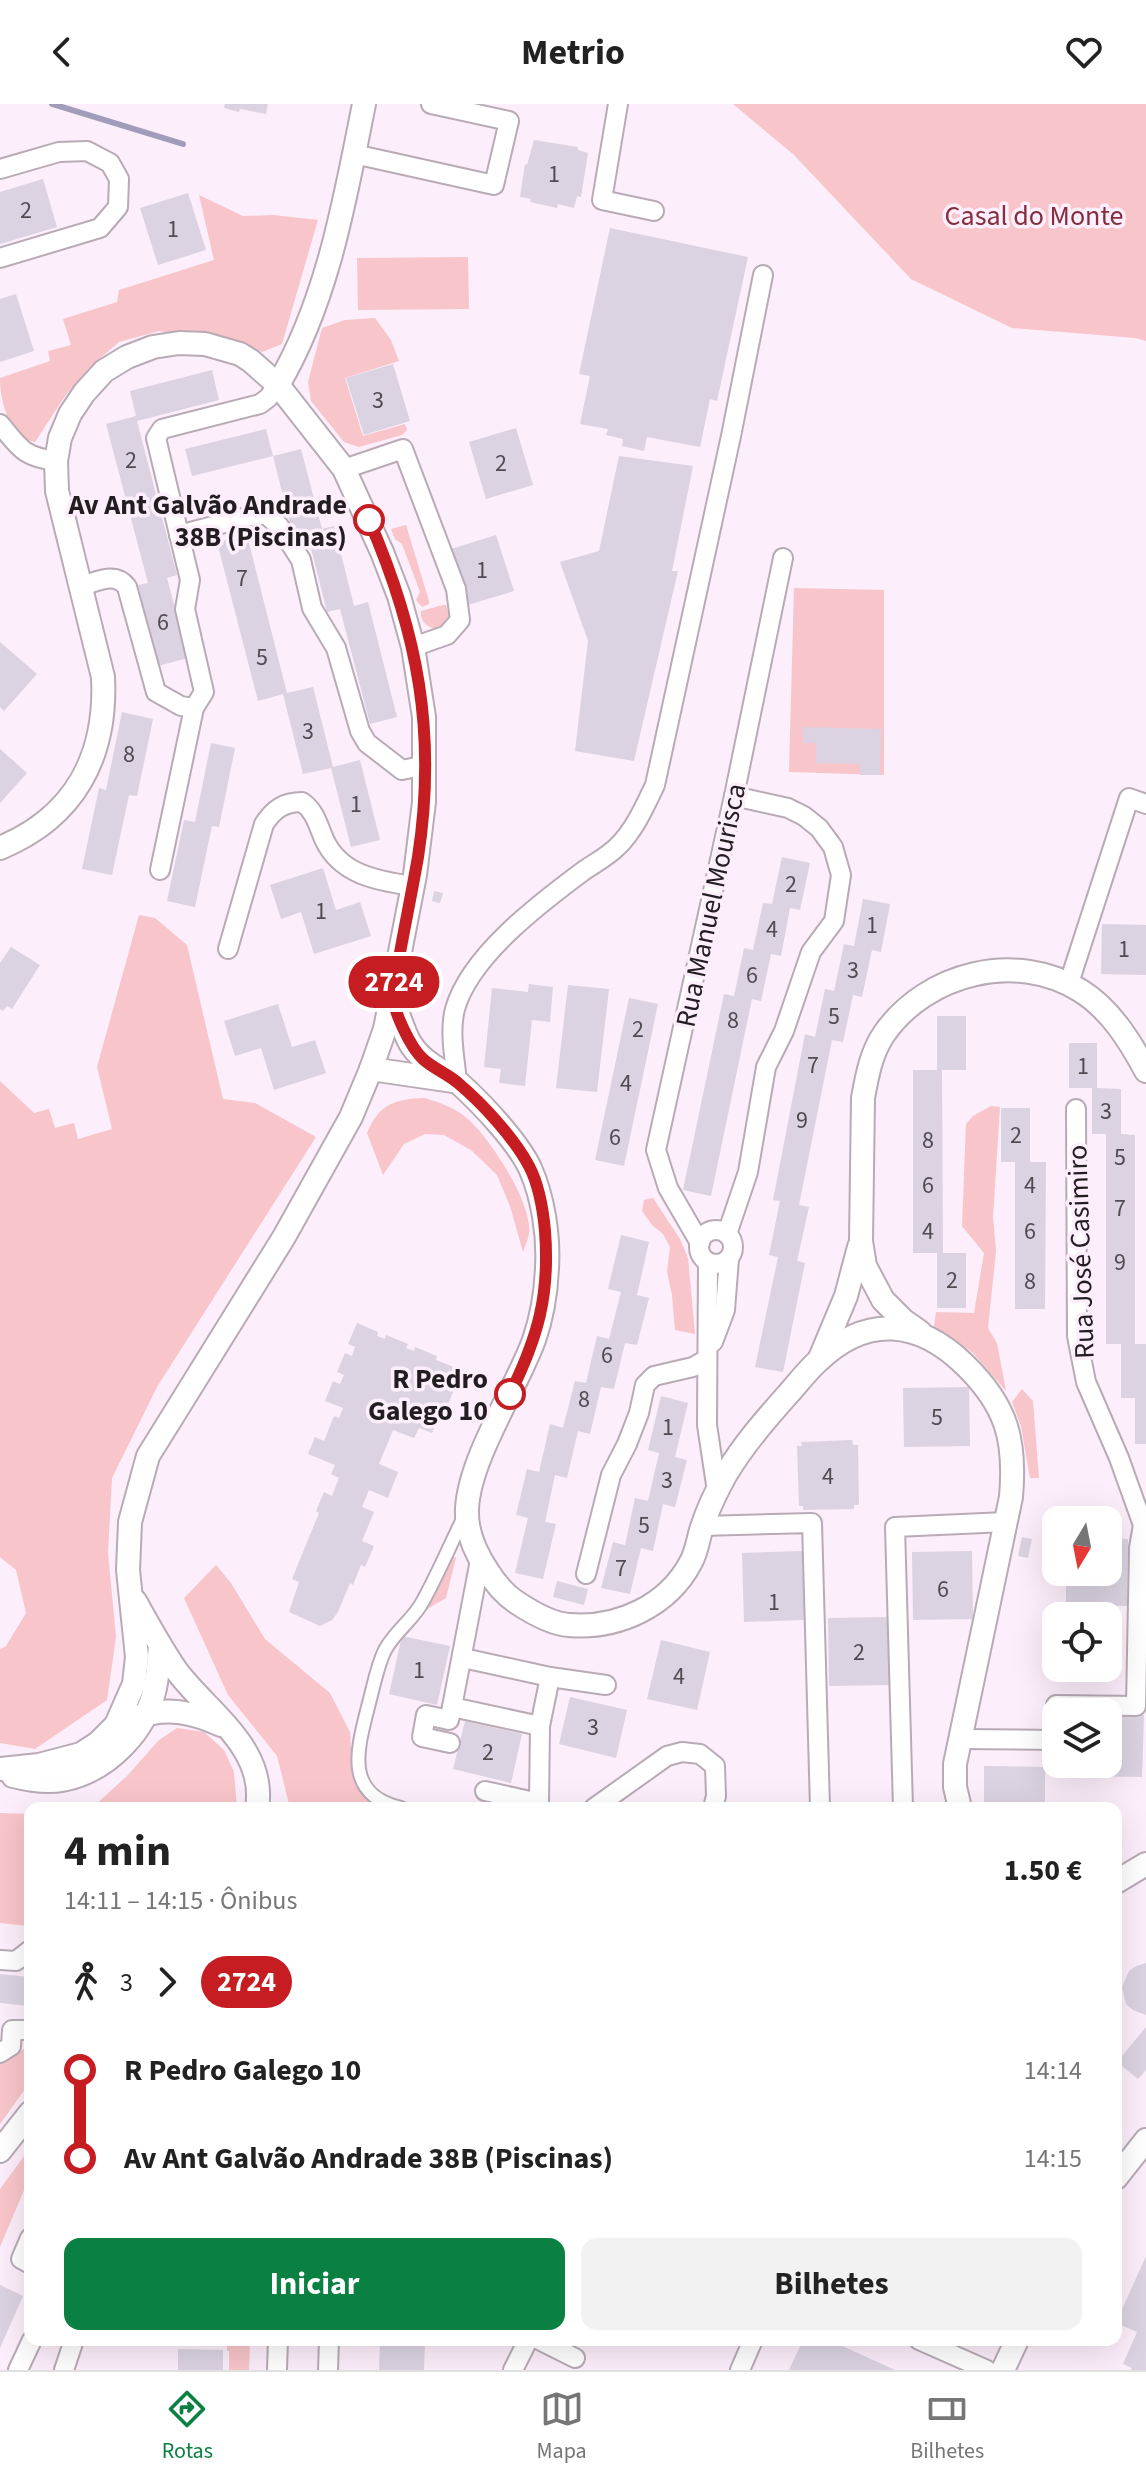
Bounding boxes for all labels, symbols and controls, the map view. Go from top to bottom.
text: Metrio [521,27,625,78]
icon: back [40,30,84,74]
icon: heart [1062,30,1106,74]
house number: 1 [548,157,560,192]
house number: 2 [20,193,32,228]
park label: Casal do Monte [945,196,1123,236]
house number: 1 [167,212,179,247]
house number: 3 [372,383,384,418]
house number: 2 [125,443,137,478]
house number: 2 [495,446,507,481]
place label: Av Ant Galvão Andrade 38B (Piscinas) [67,485,347,557]
marker: Av Ant Galvão Andrade 38B (Piscinas) [354,505,384,535]
house number: 1 [476,553,488,588]
house number: 7 [236,561,248,596]
house number: 6 [157,605,169,640]
house number: 5 [256,640,268,675]
house number: 3 [302,714,314,749]
house number: 8 [123,737,135,772]
street label: Rua Manuel Mourisca [666,780,756,1031]
house number: 1 [350,787,362,822]
house number: 2 [785,867,797,902]
house number: 1 [315,894,327,929]
house number: 1 [866,908,878,943]
house number: 4 [766,912,778,947]
house number: 1 [1118,932,1130,967]
house number: 3 [847,953,859,988]
line badge: 2724 [338,956,450,1008]
house number: 6 [746,958,758,993]
text: 2724 [364,962,424,1002]
house number: 5 [828,999,840,1034]
house number: 8 [727,1003,739,1038]
house number: 2 [632,1012,644,1047]
house number: 7 [807,1048,819,1083]
house number: 1 [1077,1049,1089,1084]
house number: 4 [620,1066,632,1101]
house number: 3 [1100,1094,1112,1129]
house number: 9 [796,1103,808,1138]
house number: 2 [1010,1118,1022,1153]
house number: 6 [609,1120,621,1155]
house number: 8 [922,1123,934,1158]
house number: 5 [1114,1140,1126,1175]
street label: Rua José Casimiro [1057,1144,1105,1360]
house number: 6 [922,1168,934,1203]
house number: 4 [1024,1168,1036,1203]
house number: 7 [1114,1191,1126,1226]
house number: 4 [922,1214,934,1249]
house number: 6 [1024,1214,1036,1249]
house number: 9 [1114,1245,1126,1280]
house number: 2 [946,1263,958,1298]
house number: 8 [1024,1264,1036,1299]
house number: 6 [601,1338,613,1373]
place label: R Pedro Galego 10 [368,1359,488,1431]
marker: R Pedro Galego 10 [495,1379,525,1409]
house number: 8 [578,1382,590,1417]
house number: 5 [931,1400,943,1435]
house number: 1 [662,1410,674,1445]
house number: 4 [822,1459,834,1494]
house number: 3 [661,1463,673,1498]
north arrow [1042,1506,1122,1586]
map controls [1042,1506,1122,1778]
house number: 5 [638,1508,650,1543]
house number: 7 [615,1551,627,1586]
house number: 6 [937,1572,949,1607]
house number: 1 [768,1585,780,1620]
button: locate [1042,1602,1122,1682]
house number: 2 [853,1635,865,1670]
house number: 1 [413,1653,425,1688]
house number: 4 [673,1659,685,1694]
button: layers [1042,1698,1122,1778]
house number: 3 [587,1710,599,1745]
house number: 2 [482,1735,494,1770]
text: 4 min [64,1820,171,1883]
text: 1.50 € [1004,1849,1082,1892]
text: 14:11 – 14:15 · Ônibus [64,1882,297,1919]
icon: walk [64,1960,108,2004]
icon: forward [145,1960,189,2004]
text: 2724 [217,1962,276,2002]
text: 3 [120,1964,133,2001]
text: R Pedro Galego 10 [124,2049,361,2092]
text: 14:14 [1024,2052,1082,2089]
text: Av Ant Galvão Andrade 38B (Piscinas) [124,2137,613,2180]
text: 14:15 [1024,2140,1082,2177]
button: Iniciar [64,2238,565,2330]
button: Bilhetes [581,2238,1082,2330]
tab: Rotas [162,2387,213,2467]
tab: Mapa [537,2387,587,2467]
tab: Bilhetes [910,2387,984,2467]

